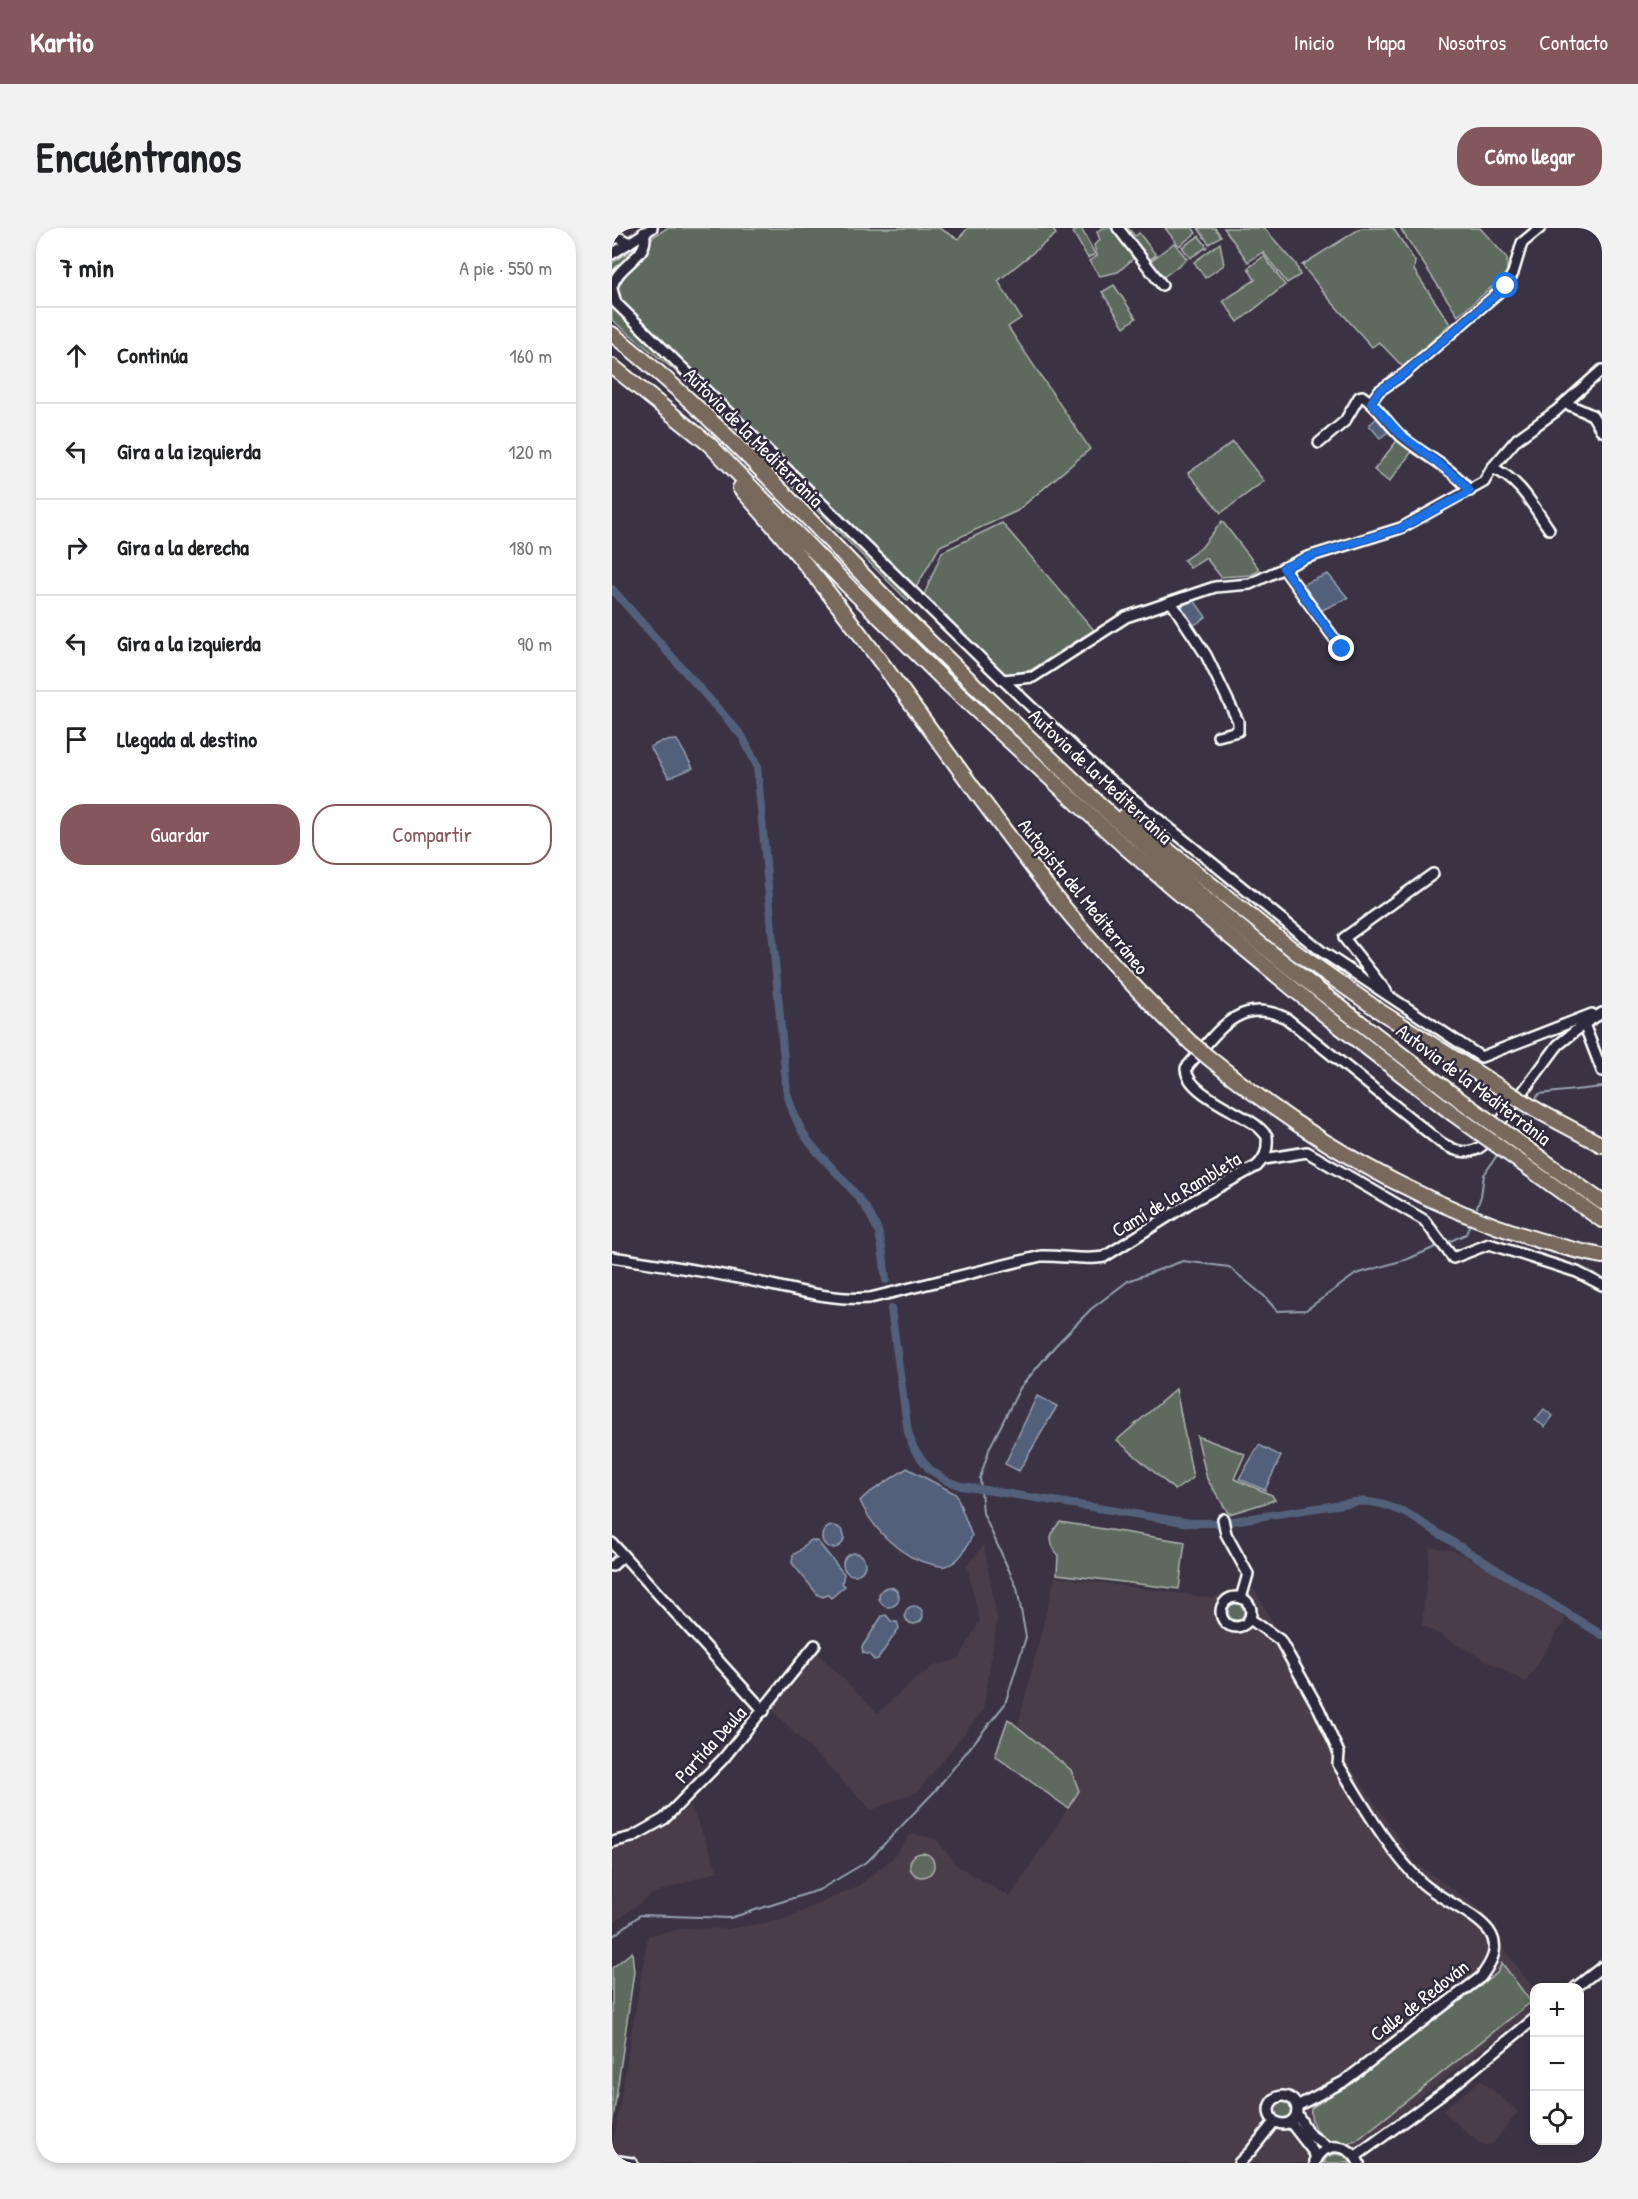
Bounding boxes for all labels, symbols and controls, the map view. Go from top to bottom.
text: Kartio [30,23,94,61]
text: Inicio [1294,28,1334,57]
text: Mapa [1367,28,1405,57]
text: Nosotros [1438,28,1506,57]
text: Contacto [1539,28,1608,57]
button: Cómo llegar [1457,127,1602,186]
text: Encuéntranos [36,128,242,185]
text: 7 min [60,250,114,285]
text: A pie · 550 m [459,254,552,281]
route start [1492,272,1518,298]
icon: ahead [60,339,93,372]
text: Continúa [117,340,188,370]
text: 160 m [510,342,552,369]
street label: Autovia de la Mediterrània [678,361,830,513]
icon: left [60,435,93,468]
text: Gira a la izquierda [117,436,261,466]
text: 120 m [508,438,552,465]
icon: right [60,531,93,564]
text: Gira a la derecha [117,532,249,562]
text: 180 m [509,534,552,561]
icon: left [60,627,93,660]
text: Gira a la izquierda [117,628,261,658]
text: 90 m [518,630,552,657]
route end [1328,635,1354,661]
street label: Autovia de la Mediterrània [1023,702,1179,850]
icon: arrive [60,723,93,756]
text: Llegada al destino [117,724,257,754]
button: Guardar [60,804,300,865]
button: Compartir [312,804,552,865]
street label: Autopista del Mediterráneo [1013,812,1155,980]
street label: Autovia de la Mediterrània [1391,1017,1557,1151]
street label: Camí de la Rambleta [1106,1145,1246,1243]
street label: Partida Deula [668,1699,752,1788]
street label: Calle de Redován [1364,1953,1474,2047]
map controls [1530,1983,1584,2145]
button: + [1530,1983,1584,2037]
button: − [1530,2037,1584,2091]
button: locate [1530,2091,1584,2145]

